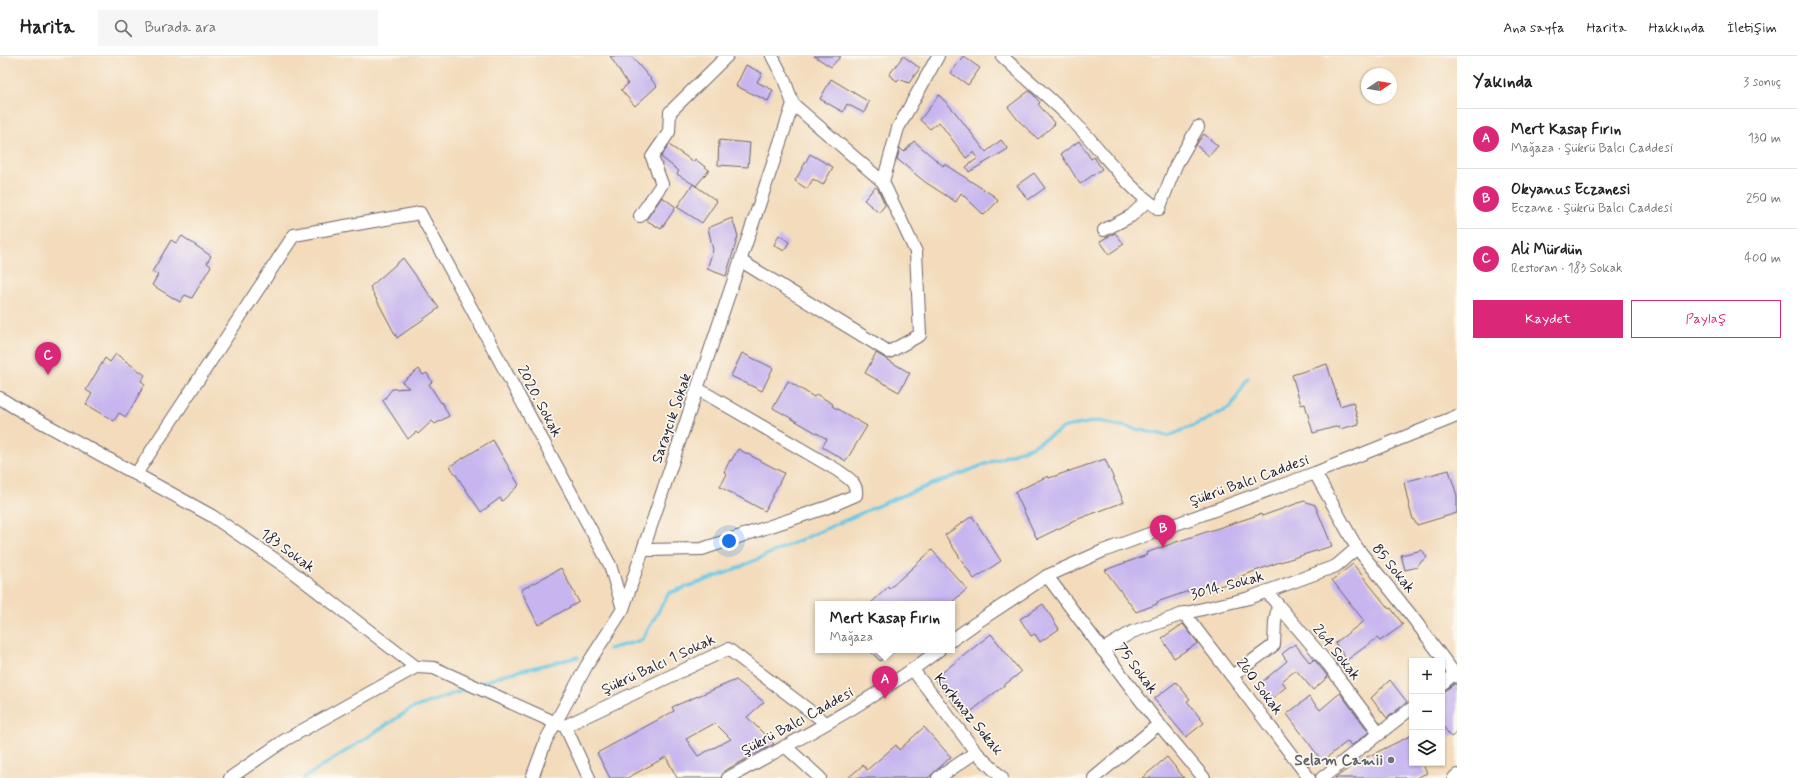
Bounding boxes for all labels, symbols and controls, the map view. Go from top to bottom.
search box [98,10,378,46]
text: Harita [20,15,74,40]
icon: search [112,17,134,39]
text: Burada ara [144,18,216,38]
text: Ana sayfa [1503,19,1564,37]
text: Harita [1586,19,1627,37]
text: Hakkında [1649,19,1705,37]
text: İletişim [1727,19,1777,37]
north arrow [1361,68,1397,104]
text: Yakında [1473,71,1533,93]
text: 3 sonuç [1743,74,1781,91]
text: Mert Kasap Fırın [1511,120,1621,140]
text: A [1482,130,1490,147]
text: 130 m [1748,130,1781,147]
text: Mağaza · Şükrü Balcı Caddesi [1511,140,1673,157]
text: Okyanus Eczanesi [1511,180,1631,200]
text: B [1482,190,1490,207]
text: 250 m [1746,190,1781,207]
text: Eczane · Şükrü Balcı Caddesi [1511,200,1672,217]
text: Ali Mürdün [1511,240,1582,260]
text: C [1481,250,1491,267]
text: 400 m [1744,250,1781,267]
text: Restoran · 183 Sokak [1511,260,1622,277]
button: Kaydet [1473,300,1623,338]
button: Paylaş [1631,300,1781,338]
pin: C [35,342,61,375]
street label: 2020. Sokak [512,362,566,441]
street label: Saraycık Sokak [647,370,697,466]
street label: Şükrü Balcı Caddesi [1187,450,1312,512]
pin: B [1150,515,1176,548]
street label: 183 Sokak [256,524,319,577]
your location [719,531,739,551]
street label: 85 Sokak [1367,540,1419,598]
street label: 3014. Sokak [1188,567,1266,605]
popup [815,601,955,653]
text: Mert Kasap Fırın [830,609,940,629]
street label: 264 Sokak [1308,621,1365,685]
text: Mağaza [830,629,873,646]
street label: Şükrü Balcı 1 Sokak [598,630,719,700]
street label: 75 Sokak [1110,639,1162,698]
street label: 260 Sokak [1231,654,1287,719]
map controls [1409,658,1445,766]
button: + [1409,658,1445,694]
pin: A [872,666,898,699]
street label: Korkmaz Sokak [929,669,1008,760]
street label: Şükrü Balcı Caddesi [738,683,857,761]
button: − [1409,694,1445,730]
button: layers [1409,730,1445,766]
place label: Selam Camii [1294,751,1383,771]
marker: Selam Camii [1386,755,1396,765]

